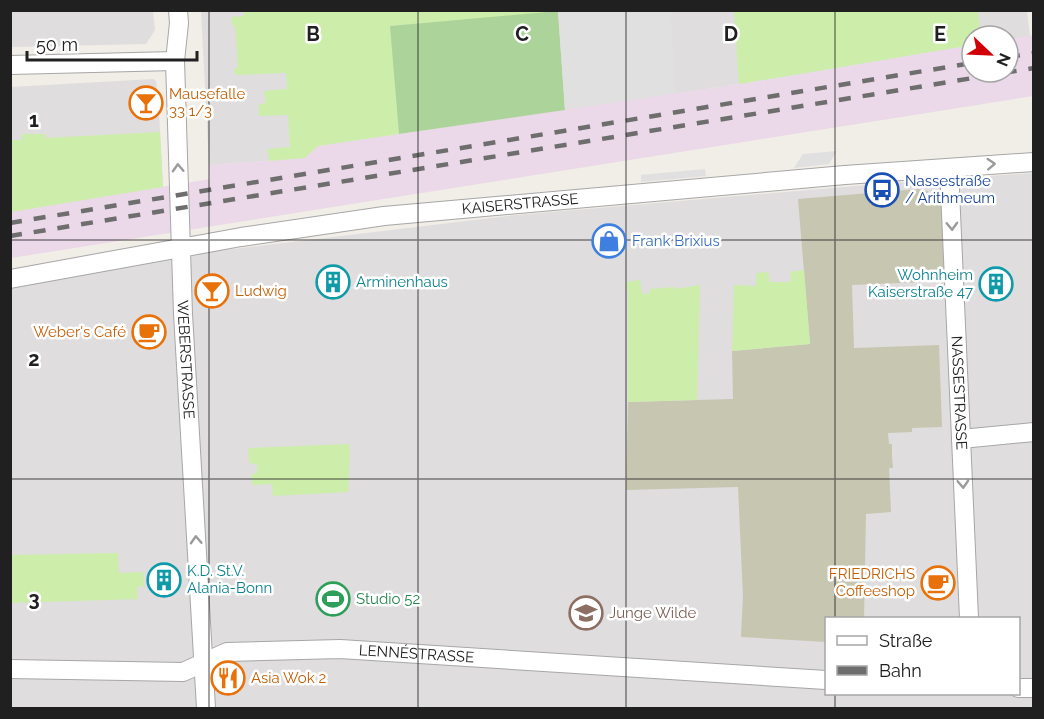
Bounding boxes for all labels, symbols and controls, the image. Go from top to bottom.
text: B [306,22,320,46]
text: C [515,22,529,46]
text: D [724,22,738,46]
text: E [934,22,946,46]
scale bar [27,24,196,62]
north arrow [960,24,1020,84]
text: 50 m [36,34,78,55]
text: N [992,50,1014,69]
bar icon: Mausefalle 33 1/3 [128,85,164,121]
place label: Mausefalle 33 1/3 [169,85,245,120]
text: 1 [29,108,39,132]
one-way arrow [987,158,996,171]
one-way arrow [172,163,184,172]
bus stop icon: Nassestraße / Arithmeum [864,172,900,208]
place label: Nassestraße / Arithmeum [905,172,995,207]
street label: KAISERSTRASSE [461,190,579,218]
one-way arrow [946,222,959,231]
shop icon: Frank Brixius [591,223,627,259]
place label: Frank Brixius [632,232,720,250]
building icon: Arminenhaus [315,264,351,300]
place label: Wohnheim Kaiserstraße 47 [868,266,973,301]
building icon: Wohnheim Kaiserstraße 47 [978,266,1014,302]
bar icon: Ludwig [194,273,230,309]
place label: Arminenhaus [356,273,448,291]
place label: Ludwig [235,282,287,300]
street label: WEBERSTRASSE [174,300,198,420]
cafe icon: Weber's Café [131,314,167,350]
place label: Weber's Café [33,323,126,341]
street label: NASSESTRASSE [947,335,971,450]
text: 2 [28,347,40,371]
one-way arrow [956,479,969,488]
one-way arrow [190,536,203,545]
building icon: K.D. St.V. Alania-Bonn [146,562,182,598]
place label: K.D. St.V. Alania-Bonn [187,562,272,597]
place label: FRIEDRICHS Coffeeshop [829,565,915,600]
cafe icon: FRIEDRICHS Coffeeshop [920,565,956,601]
sports icon: Studio 52 [315,581,351,617]
text: 3 [28,587,40,611]
place label: Studio 52 [356,590,420,608]
school or university icon: Junge Wilde [568,595,604,631]
place label: Junge Wilde [609,604,697,622]
legend [825,617,1020,695]
text: Straße [879,630,933,651]
street label: LENNÉSTRASSE [358,641,475,667]
restaurant icon: Asia Wok 2 [210,660,246,696]
text: Bahn [879,660,922,681]
place label: Asia Wok 2 [251,669,326,687]

